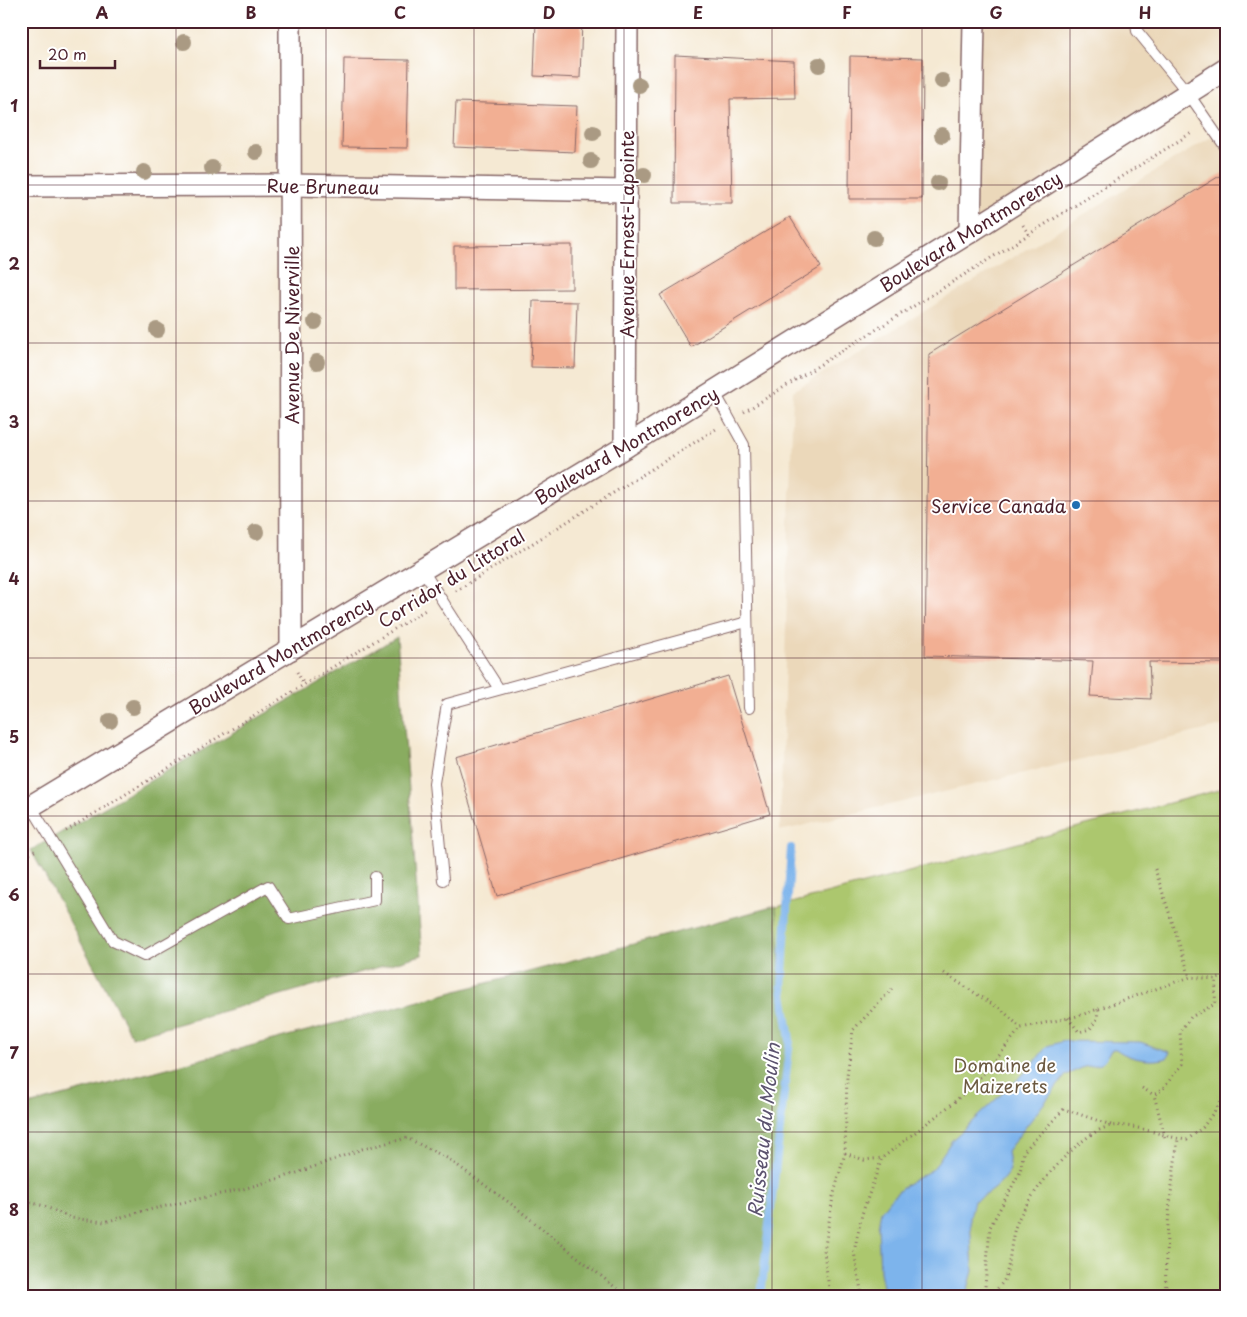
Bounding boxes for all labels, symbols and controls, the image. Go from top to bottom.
text: A [96,0,109,24]
text: B [246,0,257,24]
text: C [394,0,406,24]
text: D [543,0,555,24]
text: E [693,0,703,24]
text: F [842,0,852,24]
text: G [989,0,1003,24]
text: H [1139,0,1151,24]
scale bar [40,38,115,70]
text: 20 m [48,42,87,65]
text: 1 [10,93,18,117]
street label: Avenue Ernest-Lapointe [613,130,640,338]
street label: Boulevard Montmorency [874,164,1066,298]
street label: Rue Bruneau [266,172,380,200]
street label: Avenue De Niverville [278,245,305,424]
text: 2 [8,251,20,275]
street label: Boulevard Montmorency [529,379,723,511]
text: 3 [9,409,19,433]
place label: Service Canada [931,492,1067,519]
marker: Service Canada [1070,499,1082,511]
street label: Corridor du Littoral [372,522,530,634]
text: 4 [9,566,20,590]
street label: Boulevard Montmorency [183,589,377,721]
text: 5 [9,724,19,748]
text: 6 [8,882,20,906]
text: 7 [9,1040,19,1064]
water label: Ruisseau du Moulin [740,1041,786,1218]
park label: Domaine de Maizerets [954,1051,1057,1099]
text: 8 [9,1197,19,1221]

